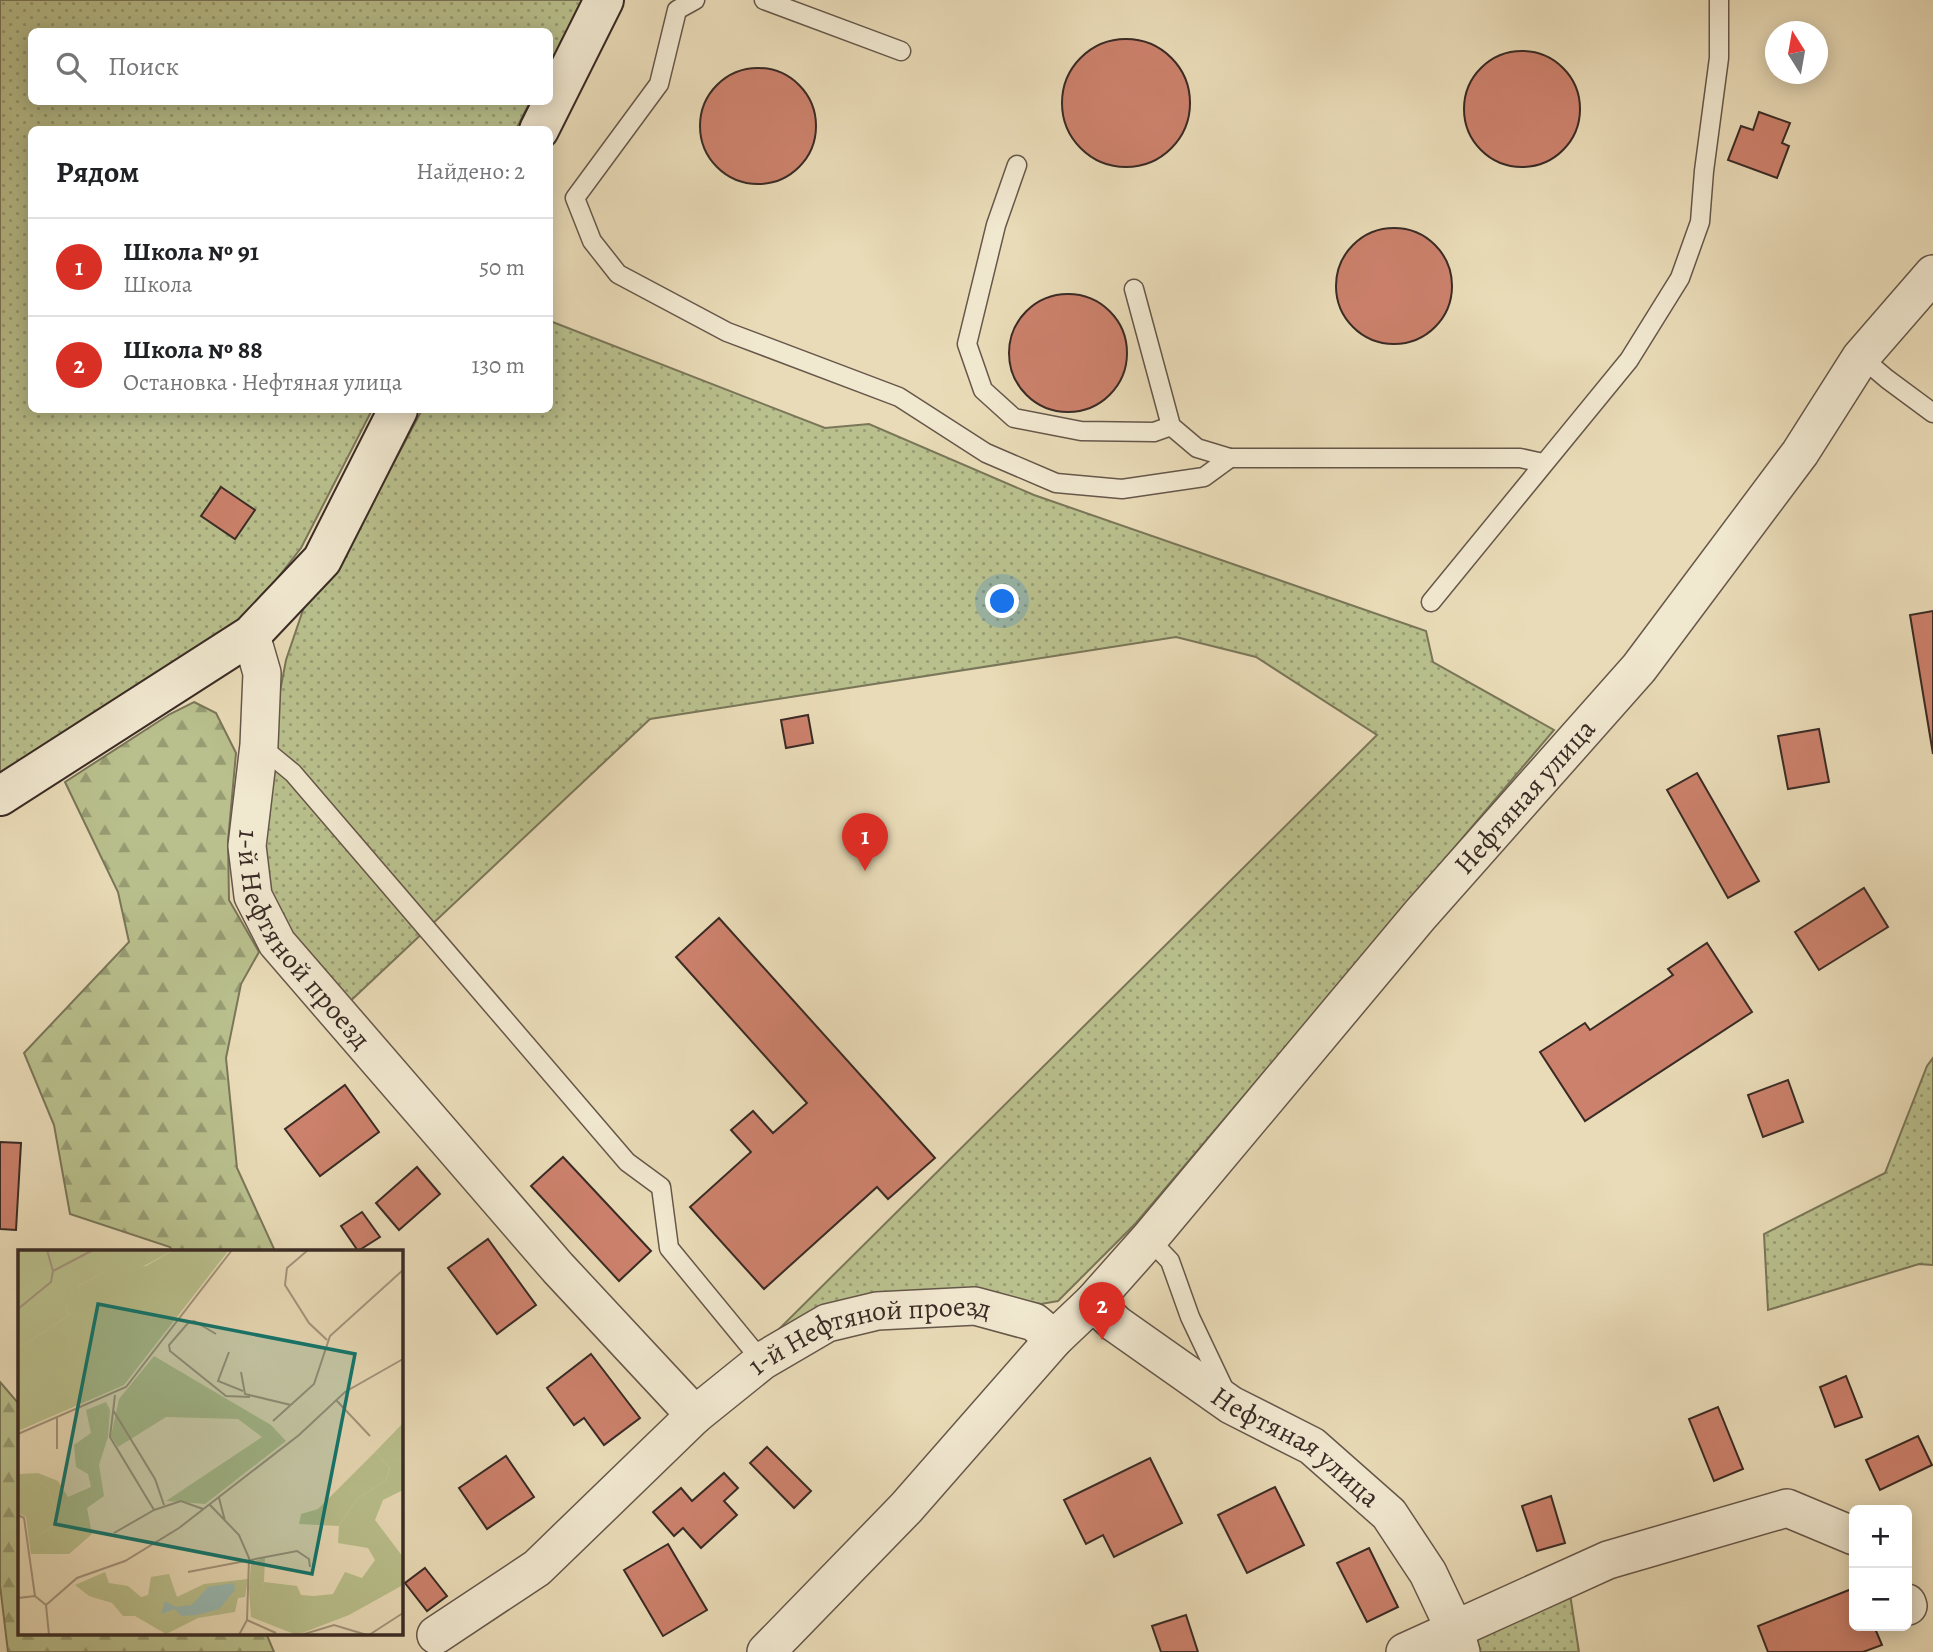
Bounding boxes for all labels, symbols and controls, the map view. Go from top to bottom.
north arrow [1765,21,1828,84]
search box [28,28,553,105]
icon: search [52,48,90,86]
text: Поиск [108,49,179,84]
text: Рядом [56,152,139,192]
text: Найдено: 2 [416,156,525,187]
text: Школа № 91 [123,234,259,269]
text: 1 [75,252,83,283]
text: 50 m [479,252,525,283]
text: Школа [123,269,192,300]
text: Школа № 88 [123,332,263,367]
text: 2 [73,350,85,381]
text: 130 m [472,350,525,381]
text: Остановка · Нефтяная улица [123,367,402,398]
your location [985,584,1019,618]
street label: Нефтяная улица [1446,711,1604,883]
pin: 1 [842,813,888,871]
street label: 1-й Нефтяной проезд [228,827,379,1057]
inset map [18,1250,402,1634]
pin: 2 [1079,1282,1125,1340]
street label: 1-й Нефтяной проезд [740,1287,996,1384]
street label: Нефтяная улица [1203,1378,1388,1516]
map controls [1849,1505,1912,1631]
button: + [1849,1505,1912,1568]
button: − [1849,1568,1912,1631]

